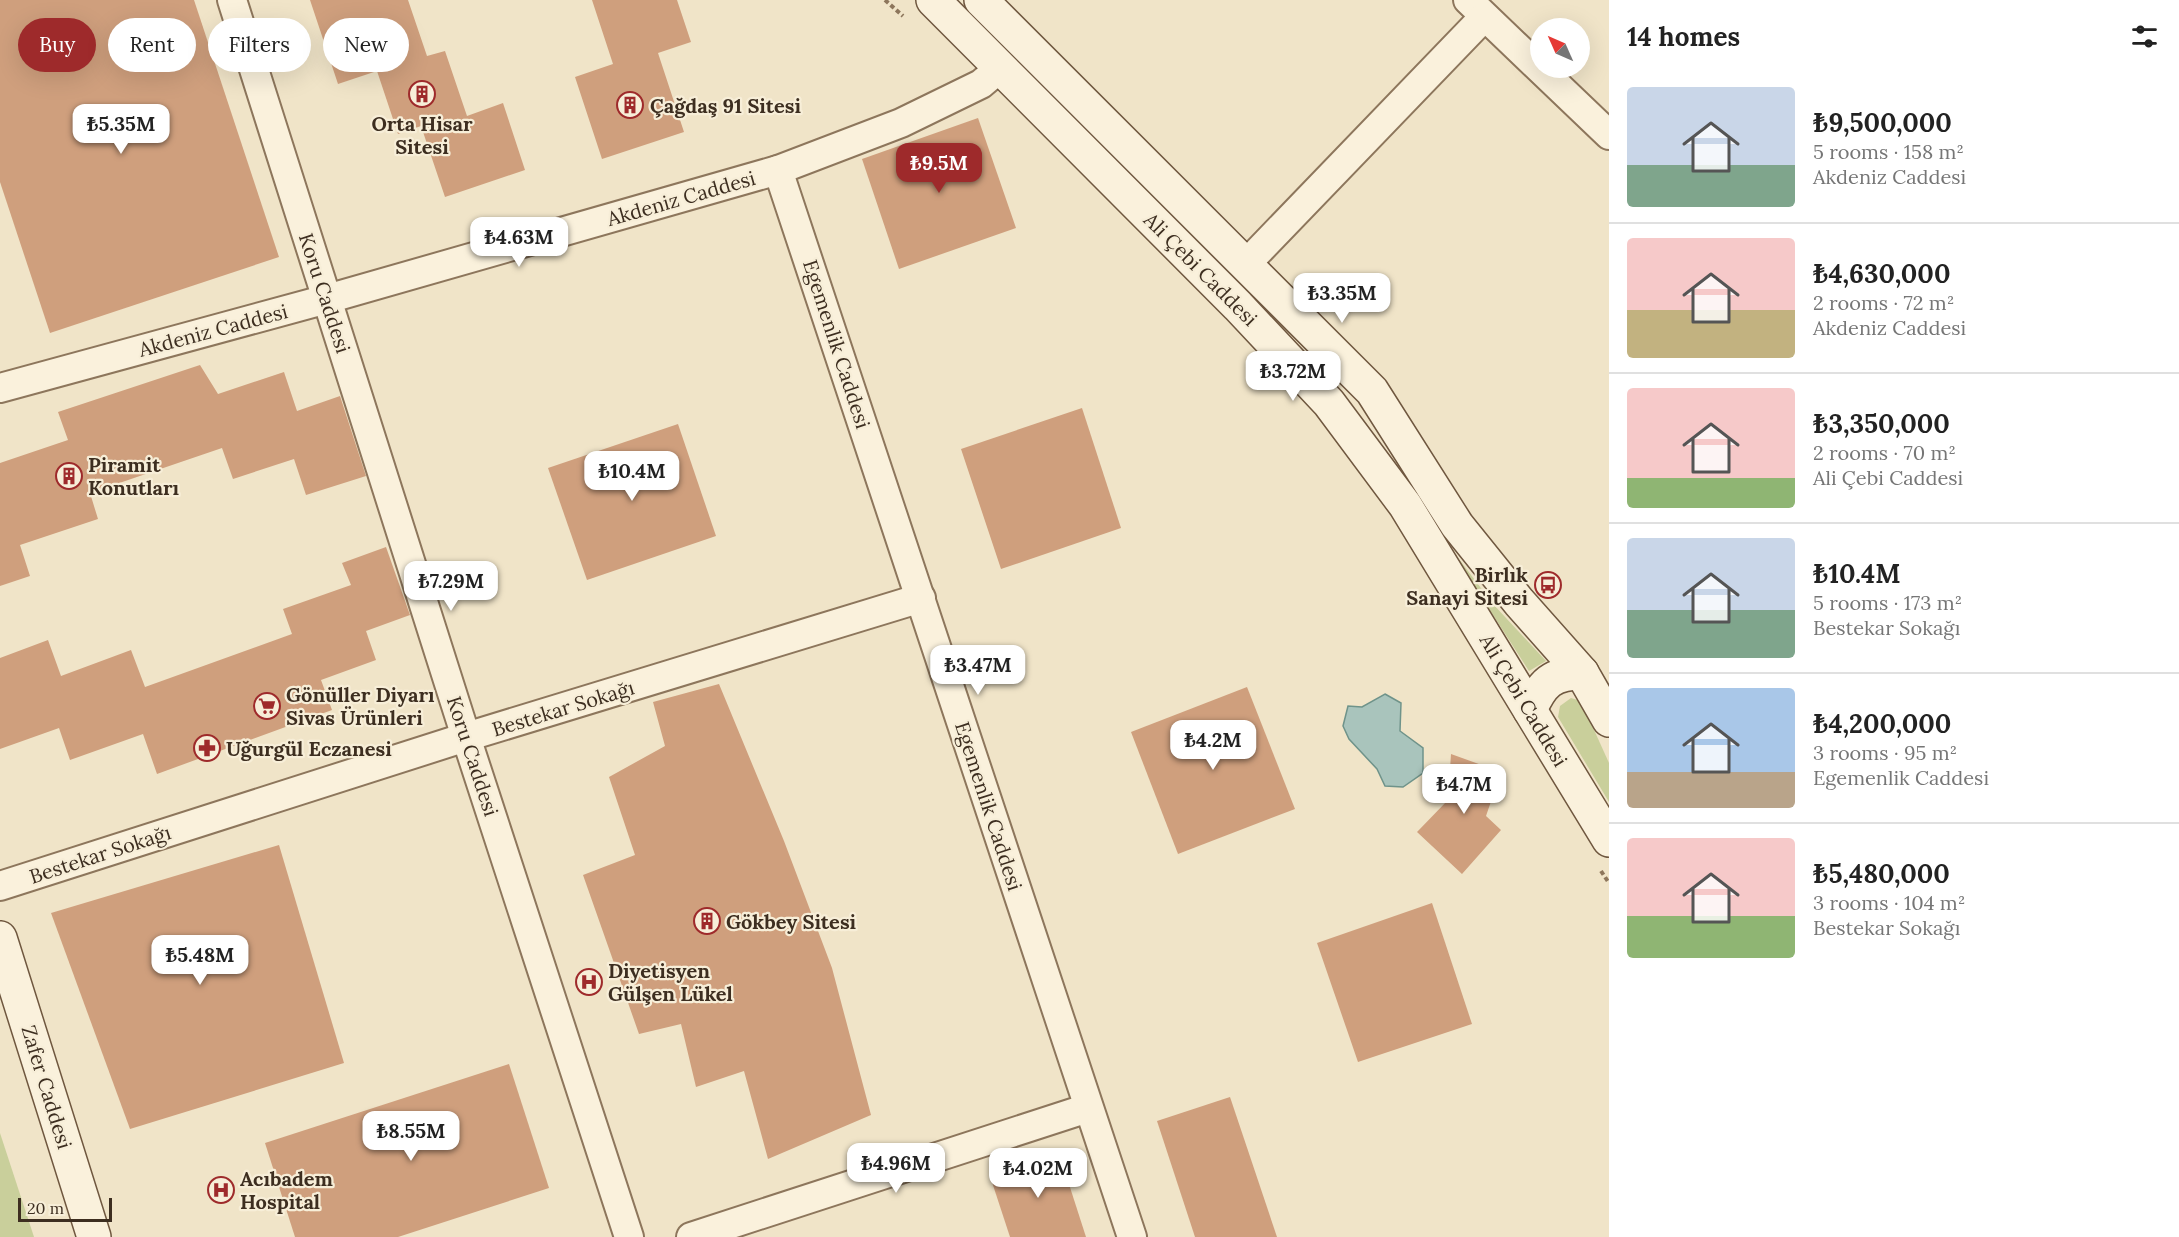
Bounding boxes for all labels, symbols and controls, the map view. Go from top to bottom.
chip: Buy [18,18,96,72]
chip: Rent [108,18,196,72]
chip: Filters [208,18,311,72]
chip: New [323,18,409,72]
north arrow [1530,18,1590,78]
map controls [1530,18,1590,78]
text: 14 homes [1627,20,1740,53]
icon: filters [2128,20,2161,53]
building icon: Orta Hisar Sitesi [407,79,437,109]
building icon: Çağdaş 91 Sitesi [615,90,645,120]
place label: Çağdaş 91 Sitesi [650,93,801,118]
pin: ₺5.35M [72,104,170,155]
text: ₺9,500,000 [1813,106,1952,139]
text: ₺5.35M [87,111,155,136]
place label: Orta Hisar Sitesi [371,111,473,159]
icon: home [1675,111,1747,183]
text: 5 rooms · 158 m² [1813,139,1964,164]
pin: ₺9.5M [897,143,981,194]
text: ₺9.5M [910,150,968,175]
text: Akdeniz Caddesi [1813,164,1966,189]
street label: Akdeniz Caddesi [603,165,758,231]
street label: Ali Çebi Caddesi [1138,206,1263,331]
pin: ₺4.63M [470,217,568,268]
text: ₺4.63M [484,224,554,249]
street label: Koru Caddesi [294,230,356,356]
street label: Egemenlik Caddesi [798,256,876,432]
text: ₺4,630,000 [1813,257,1950,290]
icon: home [1675,262,1747,334]
pin: ₺3.35M [1293,273,1391,324]
text: ₺3.35M [1307,280,1377,305]
text: 2 rooms · 72 m² [1813,290,1954,315]
street label: Akdeniz Caddesi [135,298,290,362]
text: Akdeniz Caddesi [1813,315,1966,340]
pin: ₺3.72M [1244,351,1342,402]
text: ₺3.72M [1260,358,1326,383]
text: ₺3,350,000 [1813,407,1950,440]
icon: home [1675,412,1747,484]
text: 2 rooms · 70 m² [1813,440,1956,465]
pin: ₺10.4M [583,451,681,502]
place label: Piramit Konutları [88,452,180,500]
text: ₺10.4M [598,458,666,483]
building icon: Piramit Konutları [54,461,84,491]
text: Ali Çebi Caddesi [1813,465,1963,490]
text: ₺10.4M [1813,557,1901,590]
pin: ₺7.29M [402,561,500,612]
place label: Birlık Sanayi Sitesi [1406,562,1528,610]
icon: home [1675,562,1747,634]
text: ₺7.29M [418,568,484,593]
bus stop icon: Birlık Sanayi Sitesi [1533,570,1563,600]
text: 5 rooms · 173 m² [1813,590,1962,615]
text: Bestekar Sokağı [1813,615,1960,640]
street label: Ali Çebi Caddesi [1474,628,1573,771]
pin: ₺3.47M [929,645,1027,696]
text: ₺3.47M [944,652,1012,677]
street label: Bestekar Sokağı [489,675,637,741]
place label: Gönüller Diyarı Sivas Ürünleri [286,682,435,730]
supermarket icon: Gönüller Diyarı Sivas Ürünleri [252,691,282,721]
street label: Koru Caddesi [442,693,504,819]
text: ₺4,200,000 [1813,707,1951,740]
icon: home [1675,712,1747,784]
street label: Egemenlik Caddesi [950,718,1028,894]
pin: ₺4.2M [1171,720,1255,771]
text: ₺4.2M [1184,727,1242,752]
pharmacy icon: Uğurgül Eczanesi [192,733,222,763]
place label: Uğurgül Eczanesi [226,736,392,761]
text: 3 rooms · 95 m² [1813,740,1957,765]
pin: ₺4.7M [1422,764,1506,815]
text: Egemenlik Caddesi [1813,765,1989,790]
text: ₺4.7M [1436,771,1492,796]
street label: Bestekar Sokağı [26,819,174,889]
text: ₺5,480,000 [1813,857,1950,890]
icon: home [1675,862,1747,934]
text: 3 rooms · 104 m² [1813,890,1965,915]
building icon: Gökbey Sitesi [692,906,722,936]
place label: Gökbey Sitesi [726,909,857,934]
text: Bestekar Sokağı [1813,915,1960,940]
pin: ₺5.48M [151,935,249,986]
text: ₺5.48M [165,942,235,967]
place label: Diyetisyen Gülşen Lükel [608,958,733,1006]
hospital icon: Diyetisyen Gülşen Lükel [574,967,604,997]
street label: Zafer Caddesi [16,1022,78,1152]
pin: ₺8.55M [362,1111,460,1162]
text: ₺8.55M [377,1118,445,1143]
pin: ₺4.96M [847,1143,945,1194]
pin: ₺4.02M [989,1148,1087,1199]
text: ₺4.96M [861,1150,931,1175]
text: ₺4.02M [1003,1155,1073,1180]
place label: Acıbadem Hospital [240,1166,334,1214]
hospital icon: Acıbadem Hospital [206,1175,236,1205]
scale bar [18,1195,112,1222]
text: 20 m [27,1198,64,1218]

